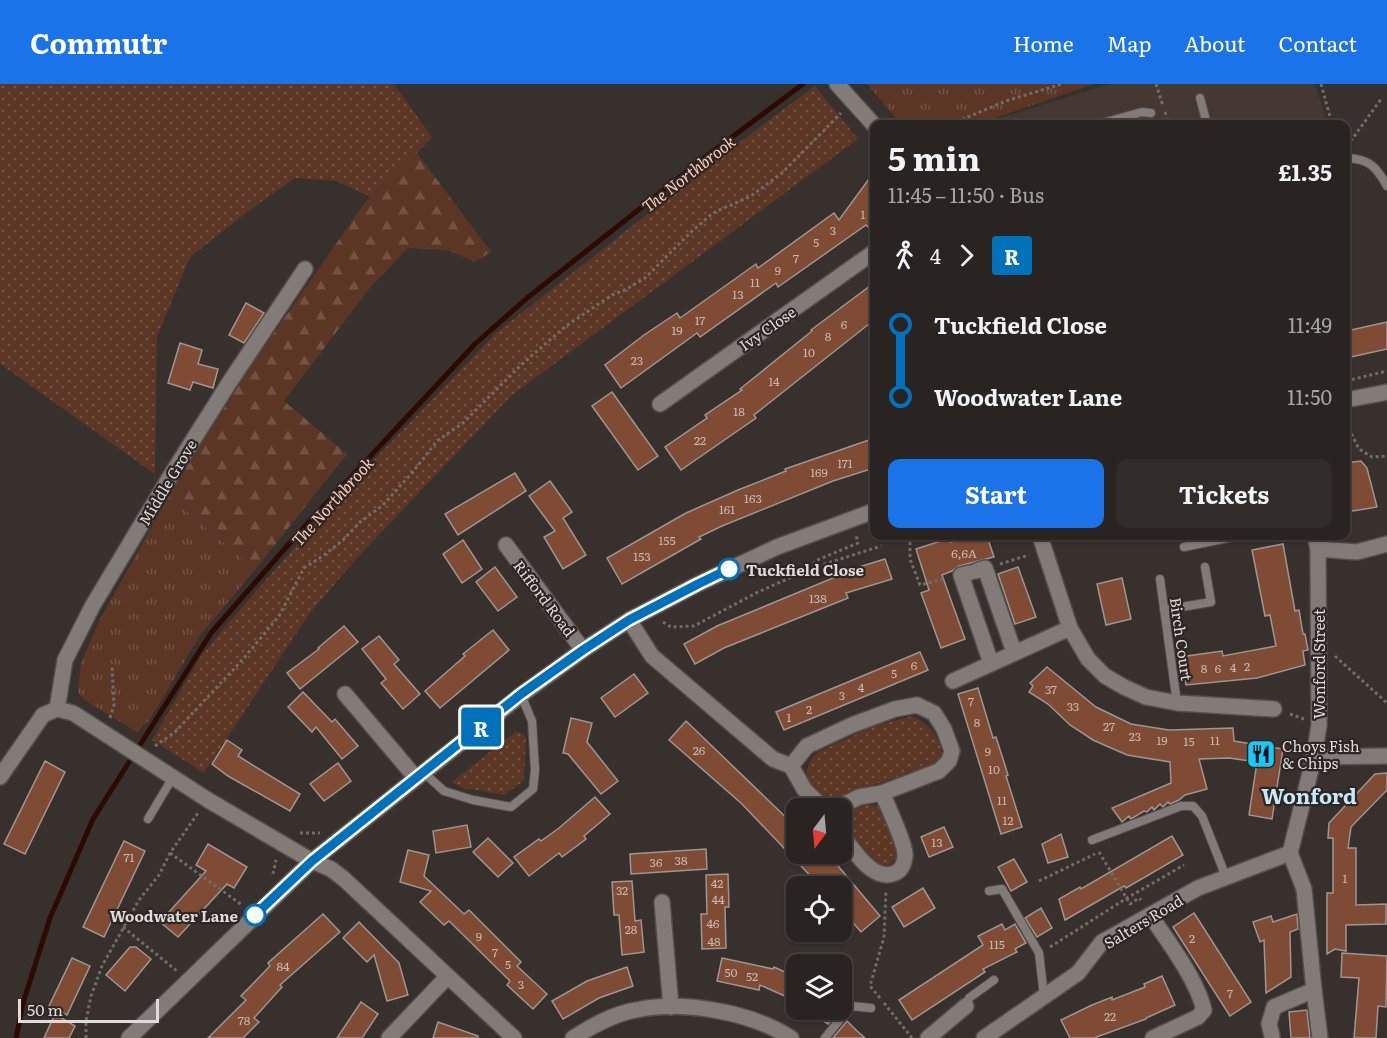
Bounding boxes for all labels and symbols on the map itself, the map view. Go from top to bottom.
water label: The Northbrook [636,129,740,217]
house number: 1 [861,205,866,223]
house number: 3 [830,221,836,239]
house number: 5 [813,233,819,251]
house number: 7 [793,249,799,267]
house number: 9 [775,261,781,279]
house number: 11 [750,273,760,291]
house number: 13 [732,285,744,303]
street label: Ivy Close [734,300,800,356]
house number: 17 [695,311,705,329]
house number: 6 [841,315,848,333]
house number: 19 [671,321,683,339]
house number: 8 [825,327,832,345]
house number: 10 [803,343,815,361]
house number: 23 [631,351,643,369]
house number: 14 [768,372,780,390]
house number: 18 [733,402,745,420]
house number: 22 [694,431,706,449]
street label: Middle Grove [132,434,202,529]
water label: The Northbrook [285,451,379,551]
house number: 171 [837,454,853,472]
house number: 169 [810,463,828,481]
house number: 163 [744,489,762,507]
house number: 161 [719,500,735,518]
house number: 155 [658,531,676,549]
house number: 6,6A [951,544,977,562]
house number: 153 [633,547,651,565]
street label: Rifford Road [509,555,581,641]
marker: Tuckfield Close [718,558,740,580]
place label: Tuckfield Close [746,558,864,581]
house number: 138 [809,589,827,607]
street label: Birch Court [1165,596,1199,682]
street label: Wonford Street [1307,609,1330,719]
house number: 6 [911,656,918,674]
house number: 2 [1244,657,1250,675]
house number: 4 [1230,658,1237,676]
house number: 8 [1201,659,1208,677]
house number: 6 [1215,659,1222,677]
house number: 5 [891,664,897,682]
house number: 4 [858,678,865,696]
house number: 37 [1045,680,1057,698]
house number: 3 [839,686,845,704]
house number: 7 [968,692,974,710]
house number: 33 [1067,697,1079,715]
house number: 2 [806,700,812,718]
line badge: R [462,708,500,746]
house number: 1 [787,708,792,726]
house number: 8 [974,713,981,731]
house number: 27 [1103,717,1115,735]
house number: 23 [1129,727,1141,745]
house number: 19 [1156,731,1168,749]
house number: 11 [1210,731,1220,749]
house number: 15 [1184,732,1194,750]
place label: Choys Fish & Chips [1282,734,1360,774]
restaurant icon: Choys Fish & Chips [1245,738,1277,770]
house number: 26 [693,741,706,759]
house number: 9 [985,742,991,760]
house number: 10 [988,760,1000,778]
district label: Wonford [1261,779,1357,810]
house number: 11 [997,791,1007,809]
north arrow [786,798,852,864]
house number: 12 [1003,811,1013,829]
house number: 13 [931,833,943,851]
house number: 71 [124,848,135,866]
house number: 38 [674,851,688,869]
house number: 36 [650,853,663,871]
house number: 1 [1343,869,1348,887]
house number: 42 [711,874,723,892]
house number: 32 [616,881,628,899]
street label: Salters Road [1099,888,1187,954]
house number: 44 [711,890,725,908]
place label: Woodwater Lane [110,904,238,927]
marker: Woodwater Lane [244,904,266,926]
house number: 46 [706,914,720,932]
house number: 28 [625,920,638,938]
house number: 9 [476,927,482,945]
house number: 2 [1189,929,1195,947]
house number: 48 [707,932,721,950]
house number: 115 [989,935,1005,953]
house number: 7 [492,943,498,961]
house number: 5 [505,955,511,973]
house number: 84 [276,957,290,975]
house number: 50 [724,963,738,981]
house number: 52 [746,967,758,985]
house number: 3 [518,975,524,993]
house number: 7 [1227,984,1233,1002]
scale bar [18,996,159,1024]
house number: 22 [1104,1007,1116,1025]
house number: 78 [238,1011,251,1029]

